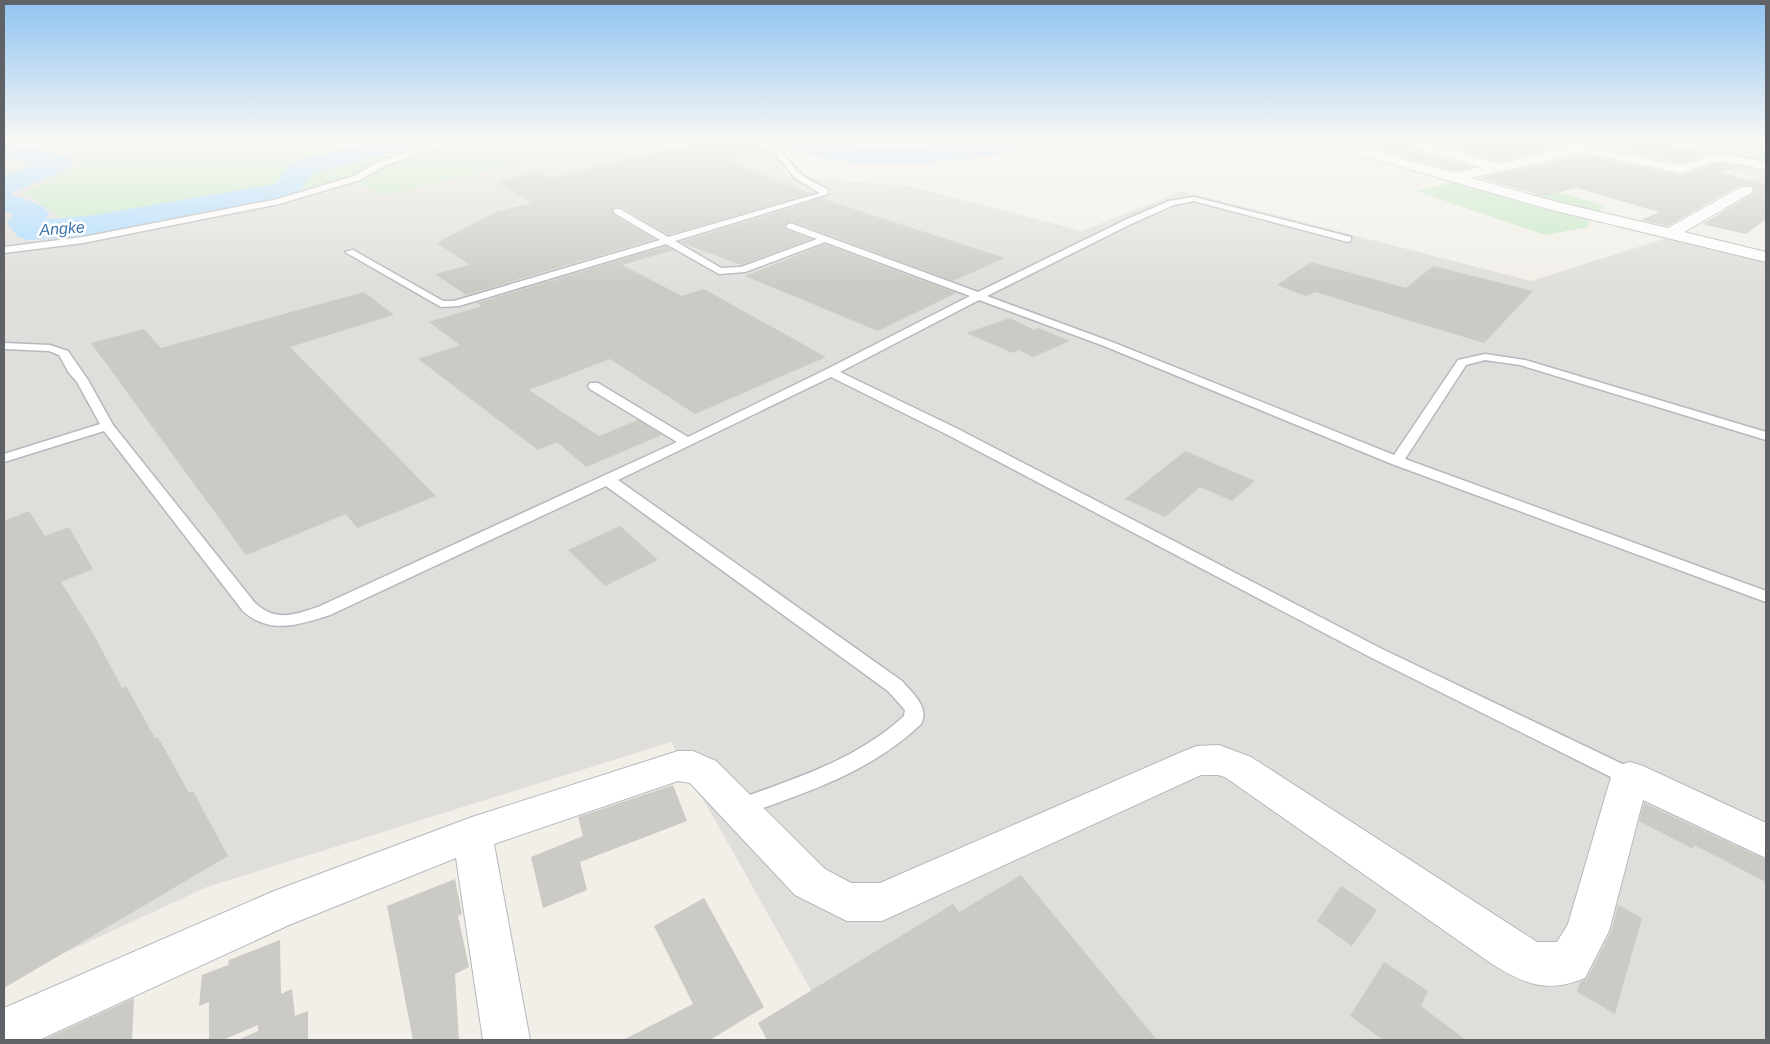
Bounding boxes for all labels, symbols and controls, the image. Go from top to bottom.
water label: Angke [38,218,85,239]

